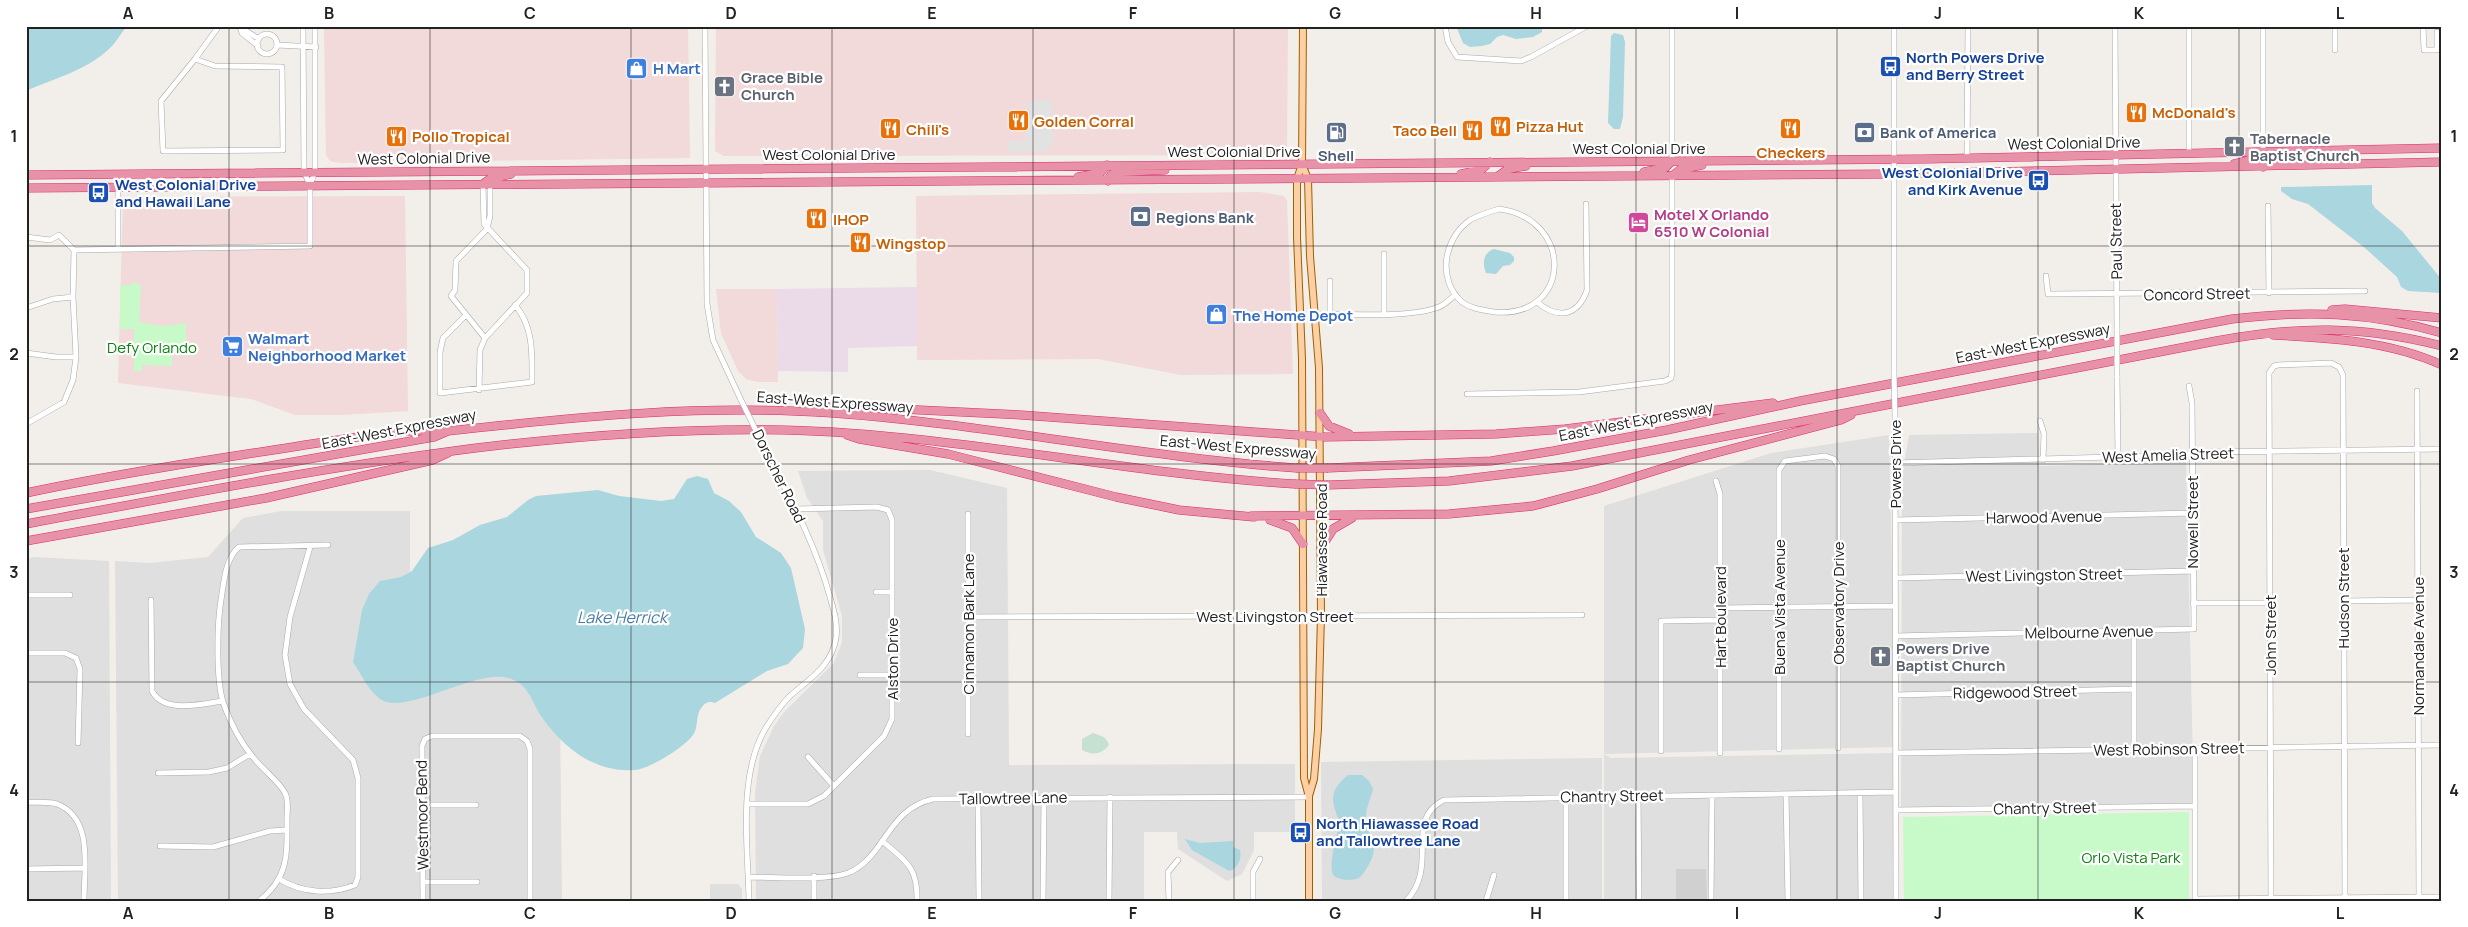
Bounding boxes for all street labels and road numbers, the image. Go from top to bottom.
street label: West Colonial Drive [2007,131,2141,155]
street label: West Colonial Drive [1572,138,1706,159]
street label: West Colonial Drive [1167,141,1301,162]
street label: West Colonial Drive [762,144,896,165]
street label: West Colonial Drive [357,146,491,170]
street label: Paul Street [2105,203,2127,279]
street label: Concord Street [2144,283,2250,305]
street label: East-West Expressway [1954,318,2112,368]
street label: East-West Expressway [756,386,914,418]
street label: East-West Expressway [1557,396,1715,446]
street label: East-West Expressway [320,404,478,454]
street label: Powers Drive [1885,419,1906,508]
street label: Dorscher Road [747,426,811,526]
street label: East-West Expressway [1159,430,1317,464]
street label: West Amelia Street [2102,442,2234,468]
street label: Nowell Street [2182,476,2203,568]
street label: Hiawassee Road [1311,483,1332,597]
street label: Harwood Avenue [1986,505,2103,529]
street label: Buena Vista Avenue [1769,539,1790,675]
street label: Observatory Drive [1828,541,1849,665]
street label: Hudson Street [2333,548,2354,648]
street label: Cinnamon Bark Lane [958,553,979,694]
street label: West Livingston Street [1965,563,2123,587]
street label: Hart Boulevard [1710,566,1731,668]
street label: Normandale Avenue [2408,577,2429,715]
street label: John Street [2260,595,2281,675]
street label: West Livingston Street [1196,606,1354,627]
street label: Alston Drive [882,618,903,700]
street label: Melbourne Avenue [2024,620,2154,644]
street label: Ridgewood Street [1953,680,2077,704]
street label: West Robinson Street [2093,737,2245,761]
street label: Westmoor Bend [411,760,433,870]
street label: Chantry Street [1560,785,1664,807]
street label: Tallowtree Lane [958,787,1068,809]
street label: Chantry Street [1993,797,2097,819]

